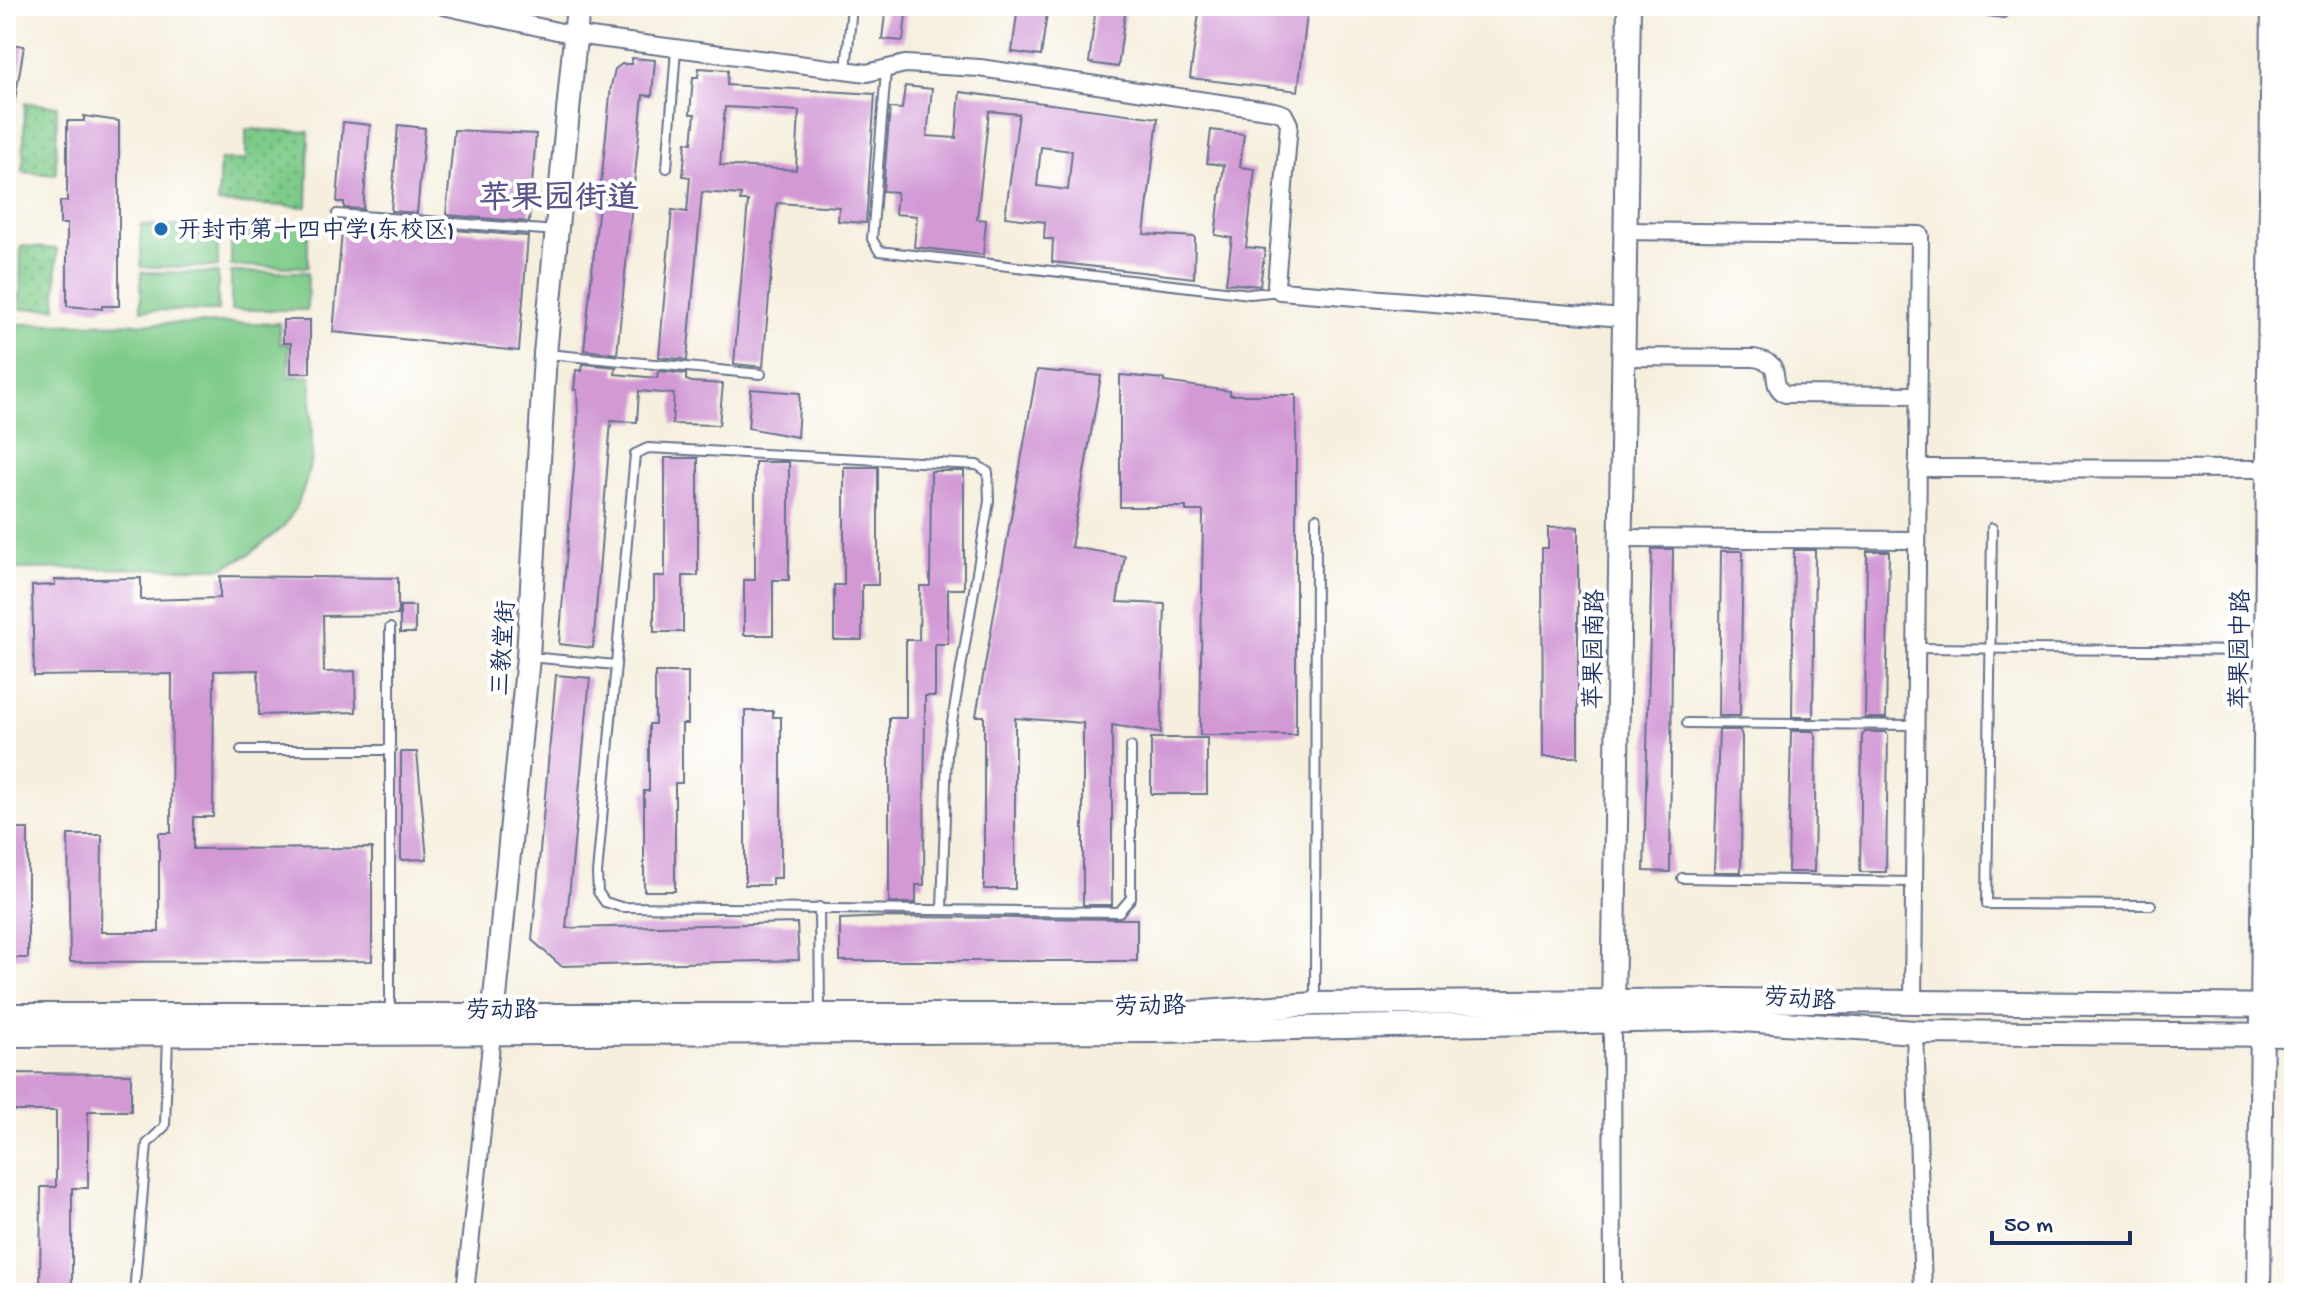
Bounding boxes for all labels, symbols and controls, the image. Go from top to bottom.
district label: 苹果园街道 [479,180,639,220]
place label: 开封市第十四中学(东校区) [177,217,455,247]
marker: 开封市第十四中学(东校区) [152,220,170,238]
street label: 苹果园南路 [1579,589,1612,709]
street label: 苹果园中路 [2225,589,2258,709]
street label: 三教堂街 [487,599,523,697]
street label: 劳动路 [1763,983,1837,1018]
street label: 劳动路 [1114,991,1186,1024]
street label: 劳动路 [466,996,538,1027]
scale bar [1992,1195,2130,1245]
text: 50 m [2004,1212,2053,1241]

